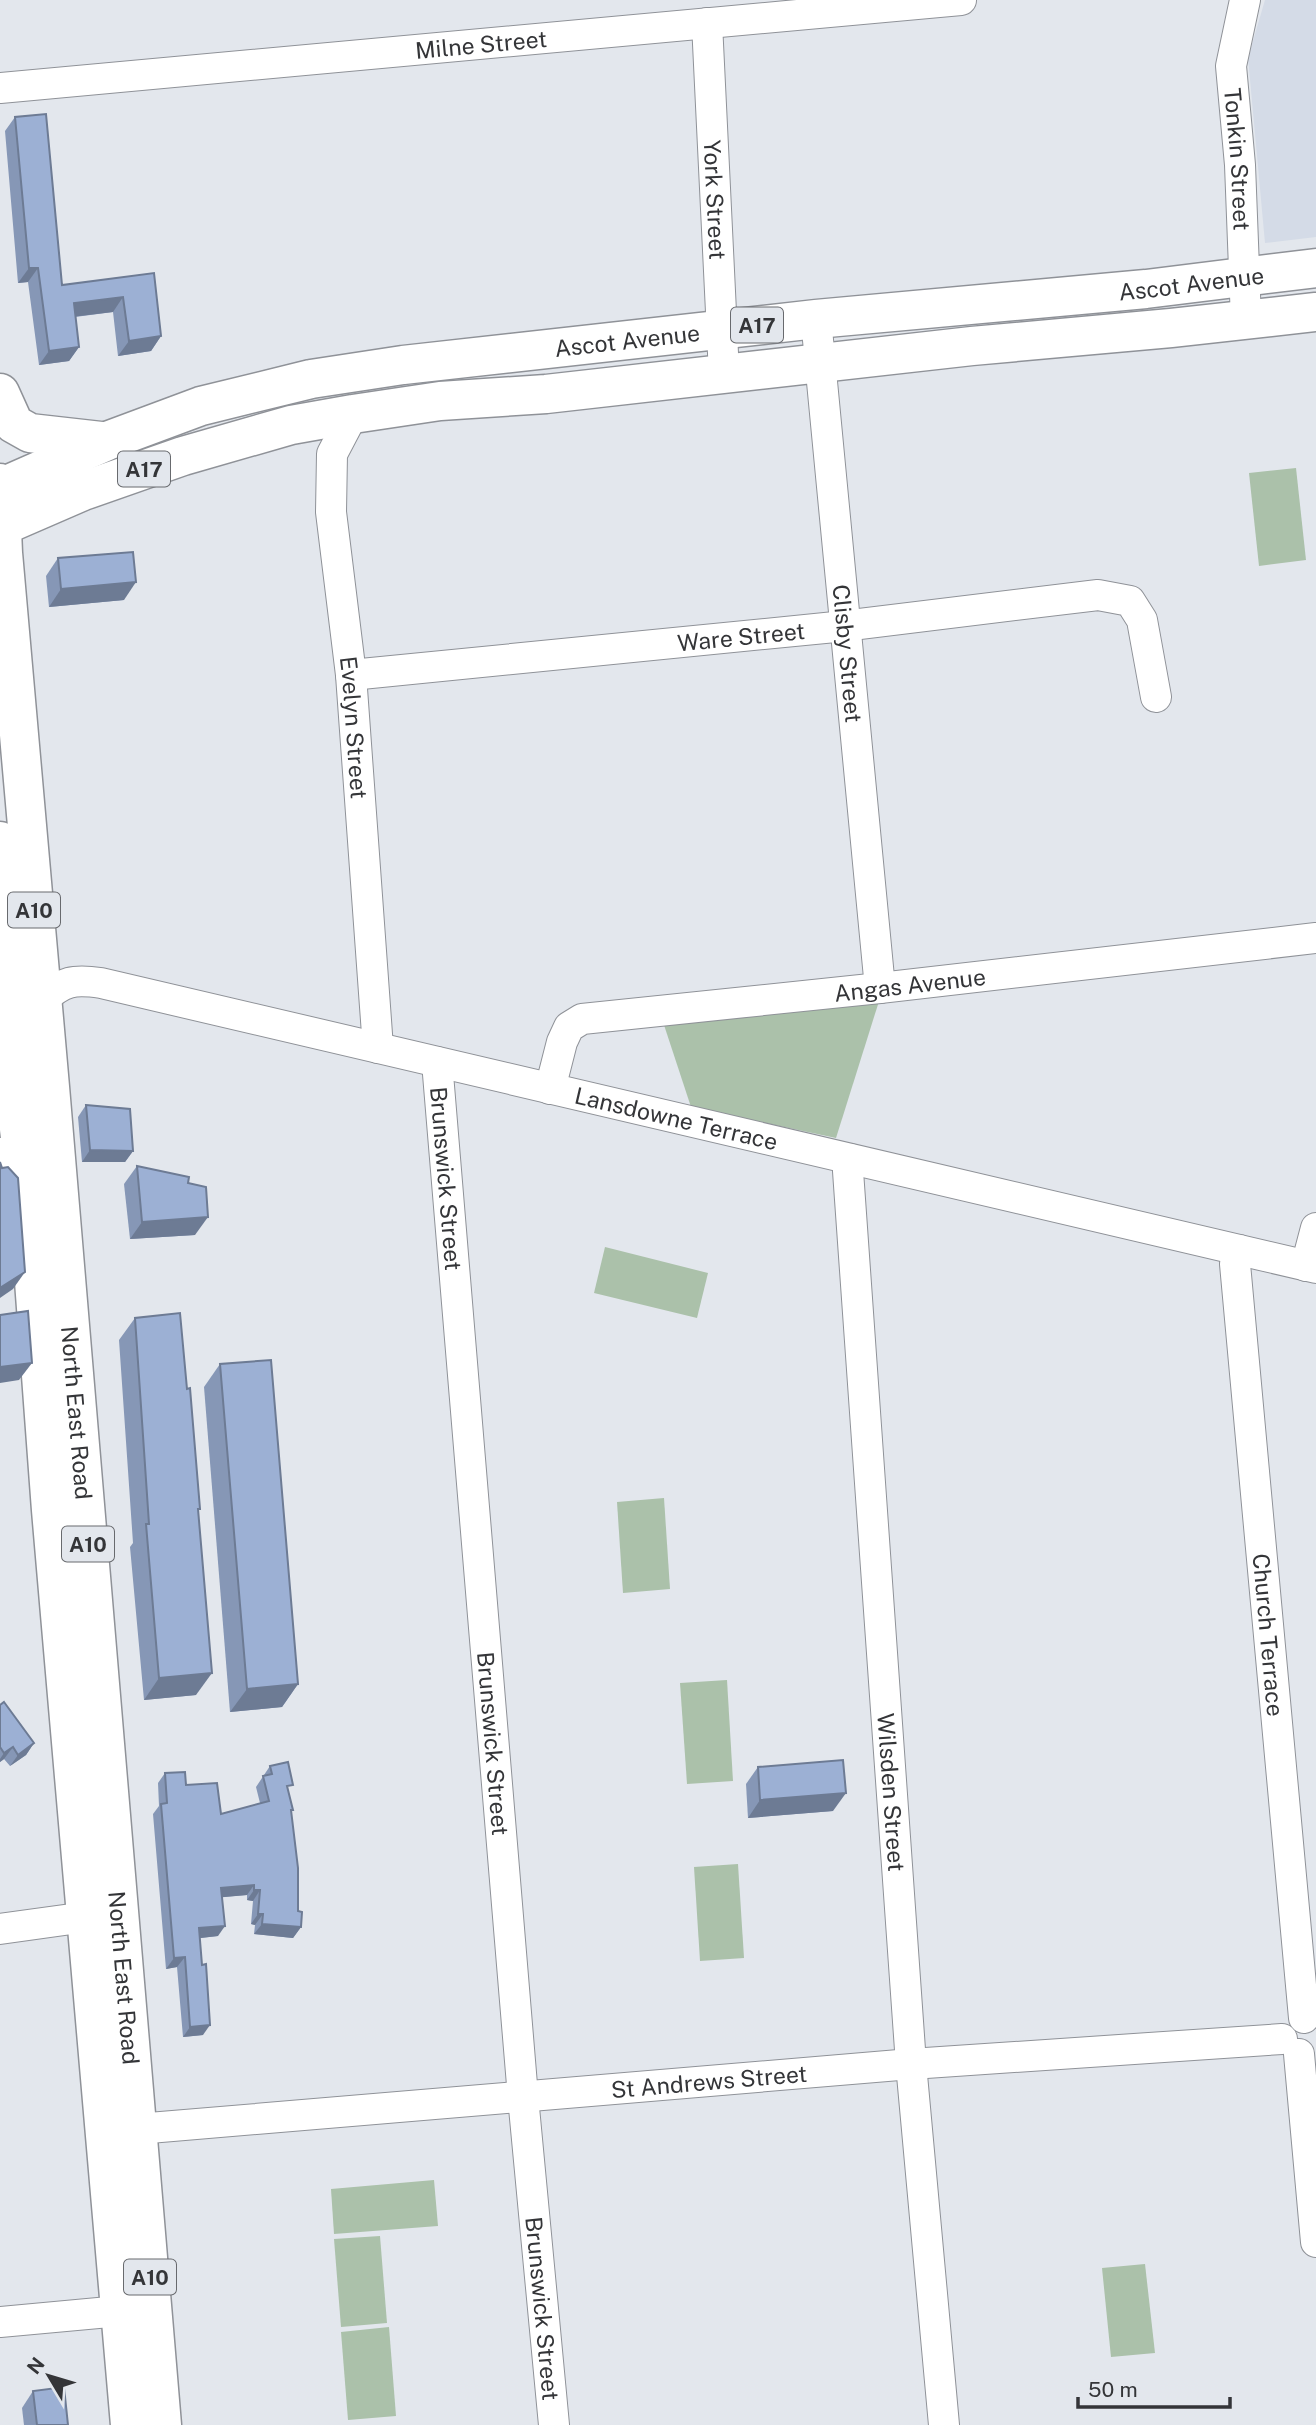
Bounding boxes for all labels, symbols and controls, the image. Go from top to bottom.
street label: Milne Street [414,24,548,63]
street label: Tonkin Street [1220,87,1256,231]
street label: York Street [699,139,732,261]
street label: Ascot Avenue [1117,261,1265,305]
road number: A17 [731,308,783,342]
street label: Ascot Avenue [553,319,701,362]
road number: A17 [118,452,170,486]
street label: Clisby Street [828,583,868,724]
street label: Ware Street [676,617,806,656]
street label: Evelyn Street [335,654,373,800]
road number: A10 [8,892,60,928]
street label: Angas Avenue [833,962,987,1006]
street label: Lansdowne Terrace [572,1081,780,1155]
street label: Brunswick Street [426,1086,468,1272]
street label: North East Road [57,1325,98,1500]
road number: A10 [62,1526,114,1562]
street label: Church Terrace [1248,1552,1290,1718]
street label: Brunswick Street [473,1651,515,1837]
street label: Wilsden Street [873,1712,911,1873]
street label: North East Road [104,1890,145,2066]
street label: St Andrews Street [610,2059,808,2103]
street label: Brunswick Street [521,2215,565,2402]
road number: A10 [124,2260,176,2294]
north arrow [14,2341,84,2411]
text: N [22,2353,49,2378]
scale bar [1078,2366,1230,2410]
text: 50 m [1088,2377,1138,2402]

